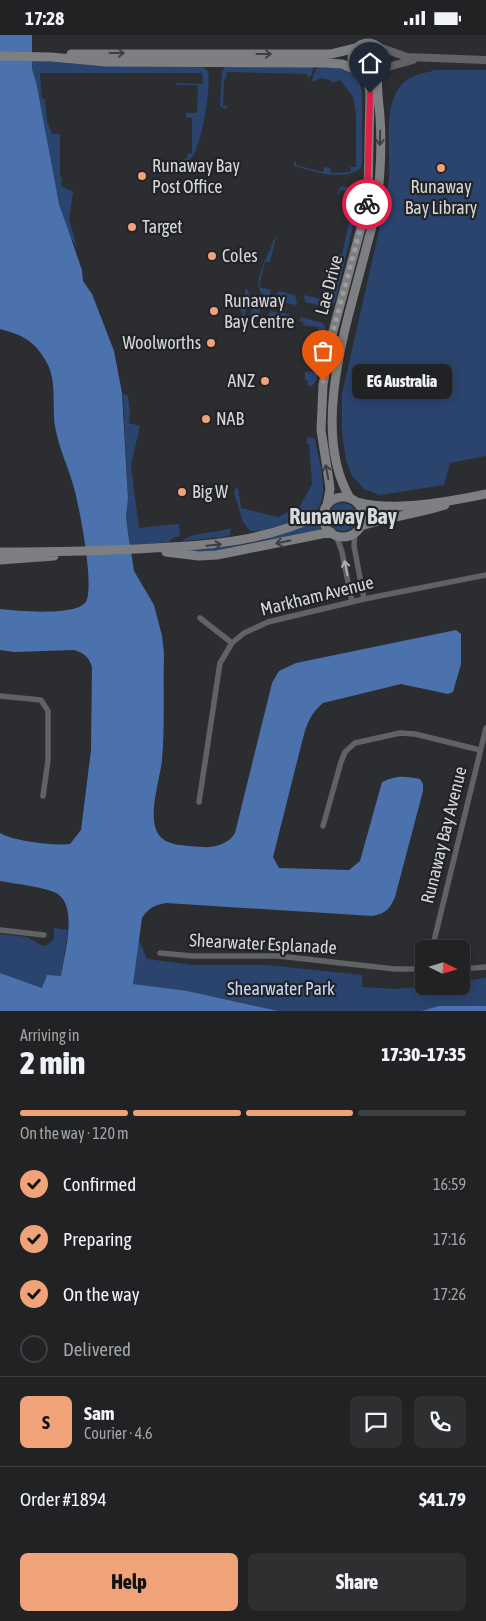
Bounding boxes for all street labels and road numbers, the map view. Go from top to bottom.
street label: Lae Drive [310,253,347,317]
street label: Markham Avenue [258,571,376,620]
street label: Runaway Bay Avenue [416,764,471,905]
street label: Shearwater Esplanade [189,929,337,958]

